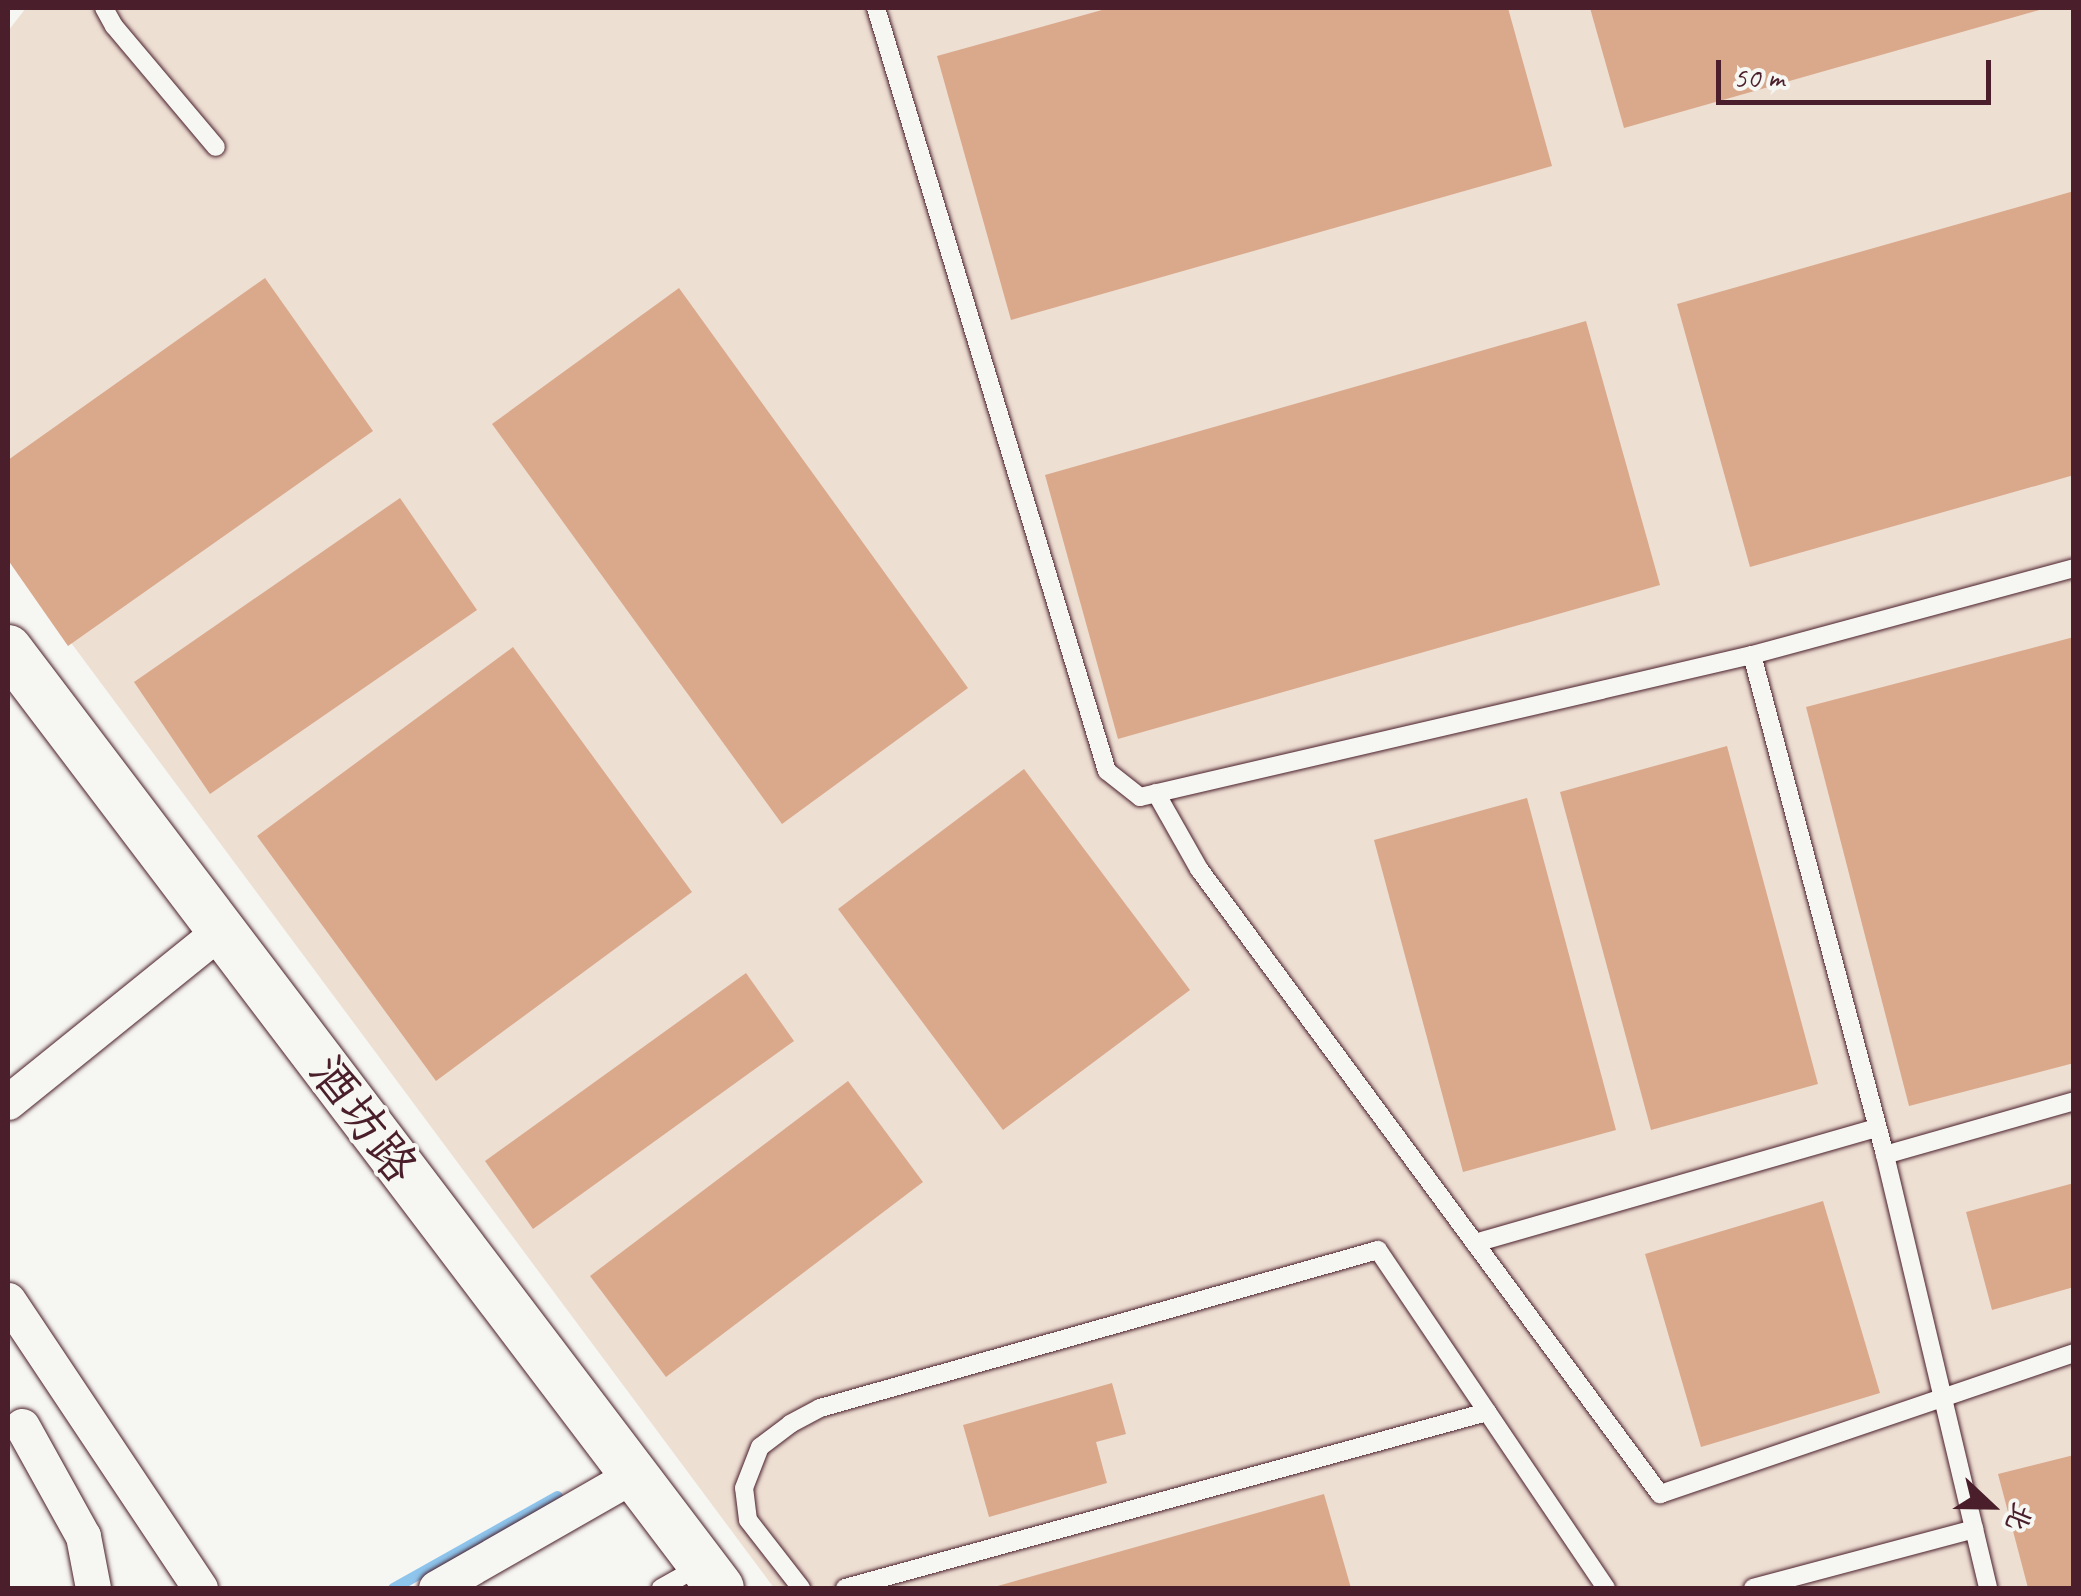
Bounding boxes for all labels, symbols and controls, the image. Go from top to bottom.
scale bar [1721,40,1996,102]
text: 50 m [1733,58,1784,96]
street label: 酒坊路 [297,1044,429,1194]
north arrow [1941,1456,2041,1556]
text: 北 [1998,1498,2041,1537]

